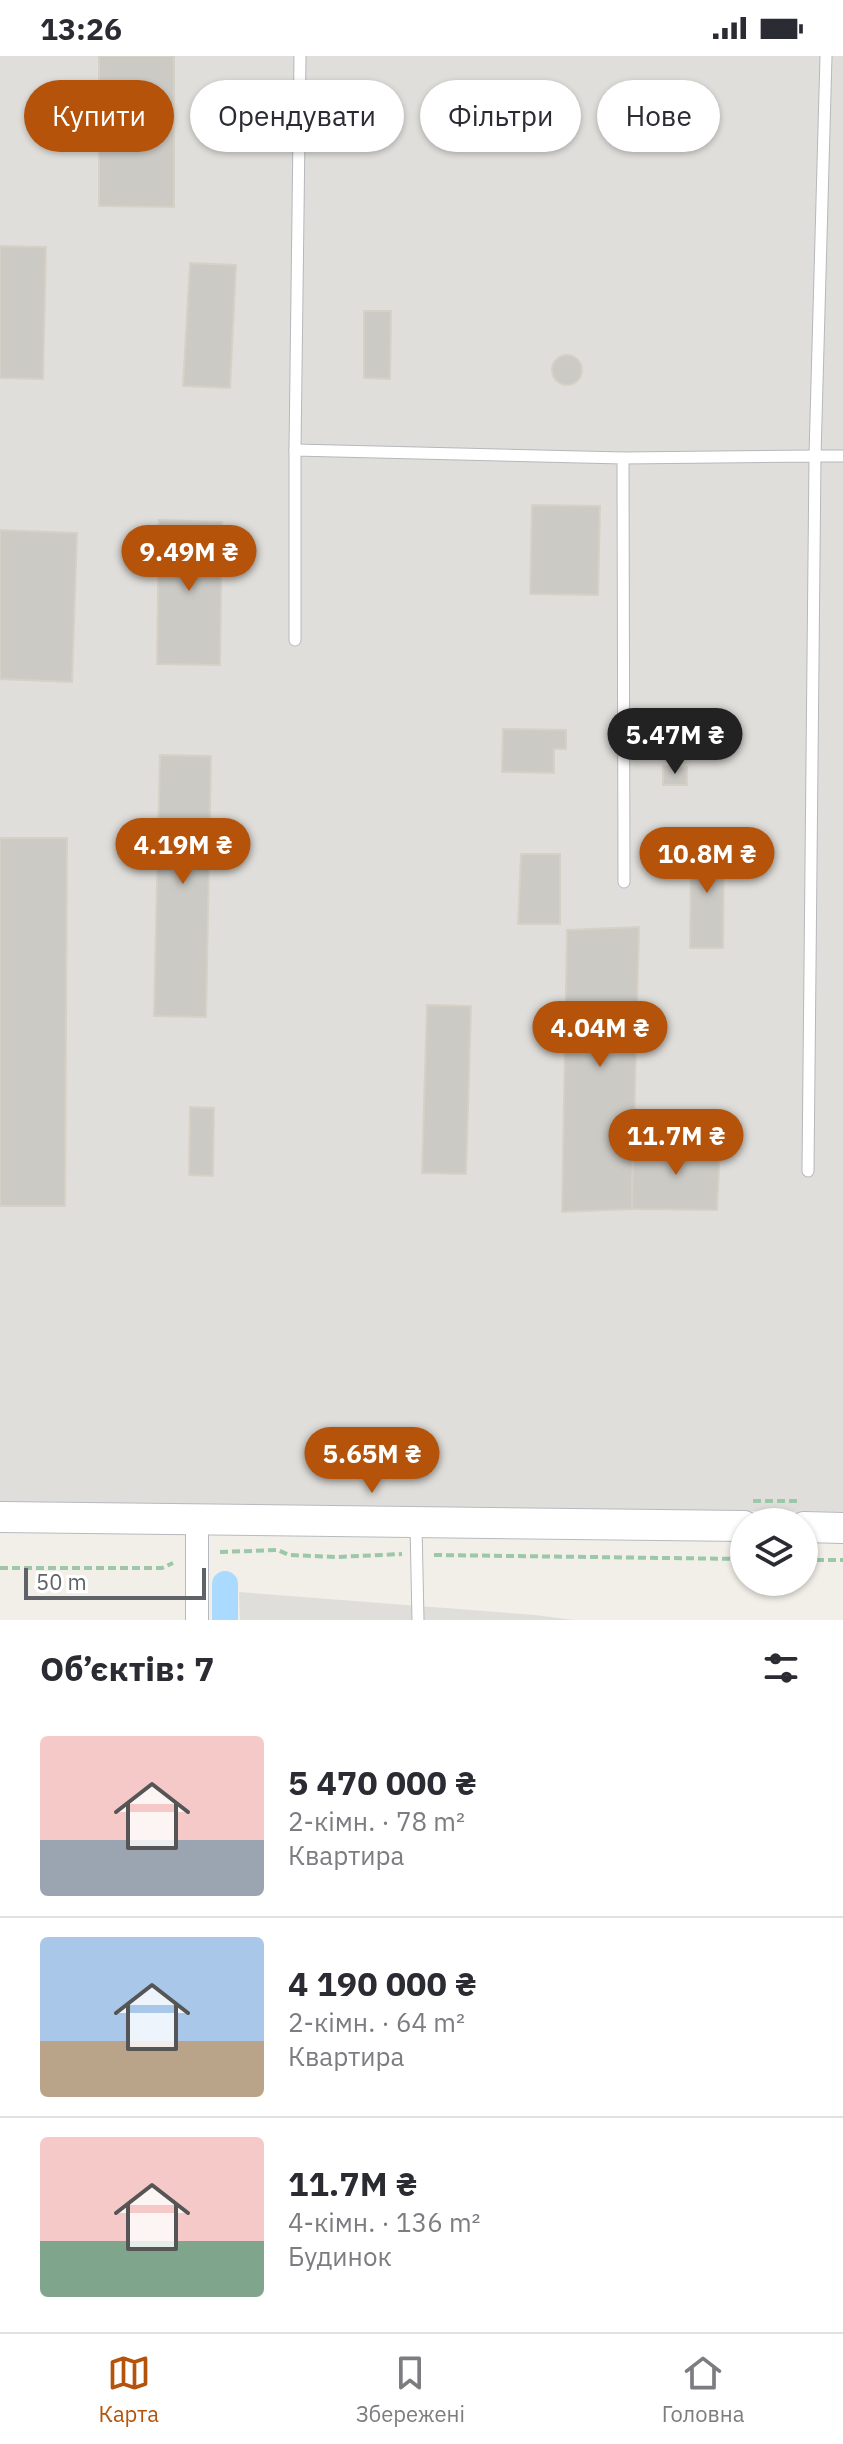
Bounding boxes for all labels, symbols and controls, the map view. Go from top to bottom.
text: 13:26 [40,9,122,48]
chip: Купити [24,80,174,152]
chip: Орендувати [190,80,404,152]
chip: Фільтри [420,80,581,152]
chip: Нове [597,80,720,152]
pin: 9.49M ₴ [115,525,263,593]
text: 9.49M ₴ [139,534,239,568]
pin: 5.47M ₴ [601,708,749,776]
text: 5.47M ₴ [625,717,725,751]
pin: 4.19M ₴ [109,818,257,886]
text: 4.19M ₴ [133,827,233,861]
pin: 10.8M ₴ [633,827,781,895]
text: 10.8M ₴ [657,836,757,870]
pin: 4.04M ₴ [526,1001,674,1069]
text: 4.04M ₴ [550,1010,650,1044]
pin: 11.7M ₴ [602,1109,750,1177]
text: 11.7M ₴ [626,1118,726,1152]
pin: 5.65M ₴ [298,1427,446,1495]
text: 5.65M ₴ [322,1436,422,1470]
map controls [730,1508,818,1596]
button: layers [730,1508,818,1596]
scale bar [24,1564,206,1600]
text: 50 m [36,1567,87,1596]
text: Об’єктів: 7 [40,1646,214,1690]
icon: filters [759,1646,803,1690]
text: 5 470 000 ₴ [288,1760,477,1804]
icon: home [104,1768,200,1864]
text: 2-кімн. · 78 m² [288,1804,465,1838]
text: Квартира [288,1838,405,1872]
text: 4 190 000 ₴ [288,1961,477,2005]
icon: home [104,1969,200,2065]
text: 2-кімн. · 64 m² [288,2005,465,2039]
text: Квартира [288,2039,405,2073]
text: 11.7M ₴ [288,2161,418,2205]
icon: home [104,2169,200,2265]
text: 4-кімн. · 136 m² [288,2205,481,2239]
text: Будинок [288,2239,392,2273]
tab: Карта [98,2351,159,2428]
tab: Збережені [356,2351,465,2428]
tab: Головна [662,2351,745,2428]

